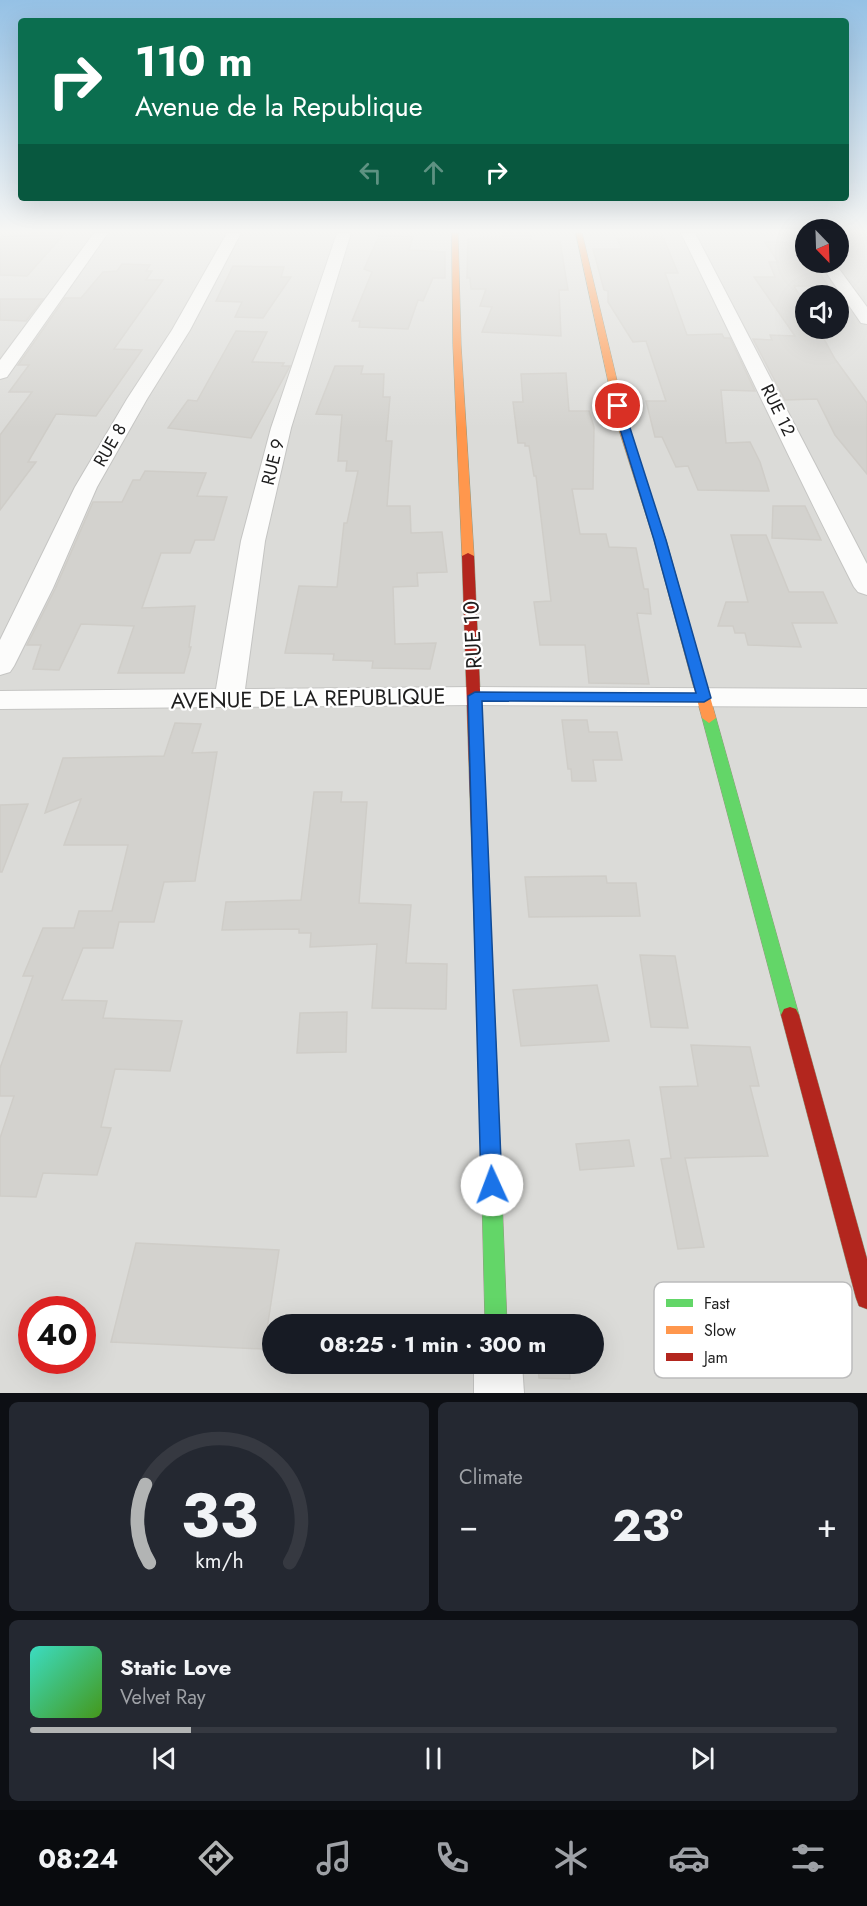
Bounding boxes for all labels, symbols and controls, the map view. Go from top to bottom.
text: 110 m [135,31,253,92]
icon: right [36,42,114,120]
text: Avenue de la Republique [135,87,423,126]
icon: left [354,156,387,189]
icon: ahead [417,156,450,189]
icon: right [480,156,513,189]
north arrow [795,219,849,273]
map controls [795,219,849,339]
button: sound [795,285,849,339]
pin [592,380,643,431]
street label: RUE 12 [754,380,802,440]
icon: arrive [601,389,634,422]
street label: RUE 8 [87,418,133,472]
street label: RUE 9 [255,436,291,488]
street label: RUE 10 [454,600,490,670]
street label: AVENUE DE LA REPUBLIQUE [170,680,446,716]
position arrow [460,1153,524,1217]
legend [654,1282,852,1378]
text: Fast [704,1292,730,1315]
speed limit sign: 40 [18,1296,96,1374]
text: Slow [704,1319,736,1342]
text: 08:25 · 1 min · 300 m [320,1328,546,1360]
text: Jam [702,1346,728,1369]
text: Climate [459,1463,523,1492]
text: 33 [180,1470,258,1560]
text: 23° [612,1493,683,1558]
text: − [459,1502,478,1549]
text: + [817,1502,837,1549]
text: km/h [195,1546,243,1577]
text: Static Love [120,1651,231,1683]
text: Velvet Ray [120,1683,206,1712]
icon: previous [148,1742,181,1775]
icon: pause [417,1742,450,1775]
icon: next [686,1742,719,1775]
icon: directions [195,1837,237,1879]
icon: music [313,1837,355,1879]
icon: phone [431,1837,473,1879]
icon: climate [550,1837,592,1879]
icon: car [668,1837,710,1879]
icon: filters [787,1837,829,1879]
text: 08:24 [38,1839,118,1878]

